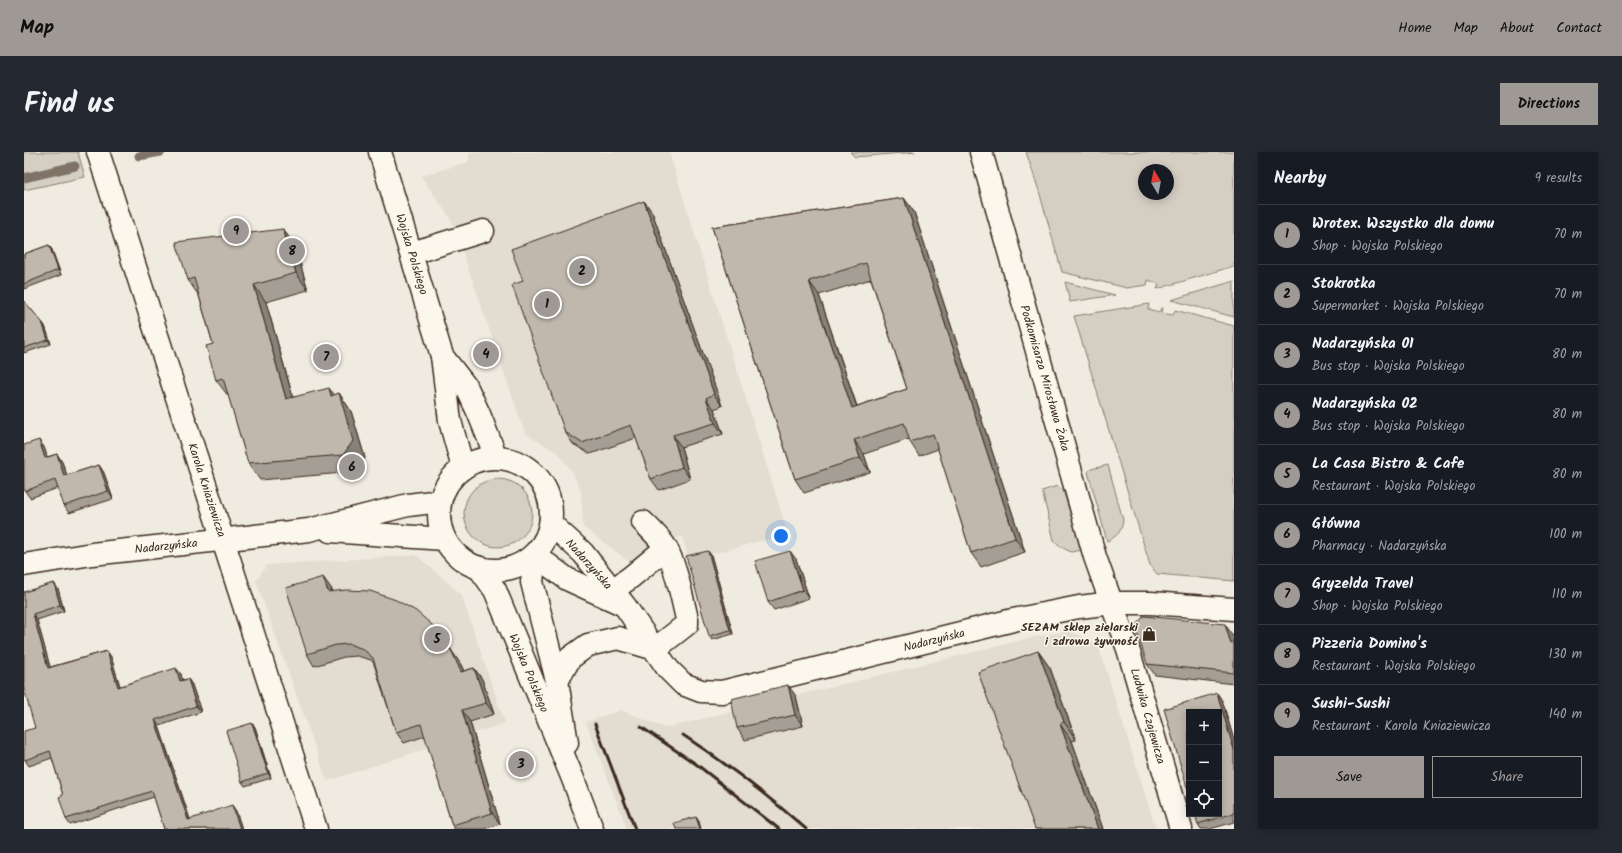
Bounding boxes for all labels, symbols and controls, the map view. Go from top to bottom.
text: Map [20,13,54,43]
text: Home [1398,17,1432,39]
text: Map [1454,17,1478,39]
text: About [1500,17,1534,39]
text: Contact [1556,17,1602,39]
text: Find us [24,82,115,127]
button: Directions [1500,83,1598,125]
north arrow [1138,164,1174,200]
text: Nearby [1274,165,1326,192]
text: 9 results [1535,168,1582,189]
street label: Wojska Polskiego [390,211,433,297]
text: Wrotex. Wszystko dla domu [1312,212,1494,236]
pin: 9 [223,216,249,246]
text: 1 [1285,224,1289,245]
text: 70 m [1554,224,1582,245]
pin: 8 [279,236,305,266]
text: Shop · Wojska Polskiego [1312,236,1443,257]
pin: 2 [569,256,595,286]
text: Stokrotka [1312,272,1375,296]
text: 2 [1283,284,1291,305]
text: 70 m [1554,284,1582,305]
pin: 1 [534,289,560,319]
text: Supermarket · Wojska Polskiego [1312,296,1484,317]
street label: Podkomisarza Mirosława Żaka [1015,303,1075,454]
text: Nadarzyńska 01 [1312,332,1414,356]
pin: 4 [473,339,499,369]
pin: 7 [313,342,339,372]
text: 3 [1283,344,1291,365]
text: 80 m [1552,344,1582,365]
text: Bus stop · Wojska Polskiego [1312,356,1465,377]
text: Nadarzyńska 02 [1312,392,1418,416]
text: 4 [1283,404,1291,425]
text: 80 m [1552,404,1582,425]
text: Bus stop · Wojska Polskiego [1312,416,1465,437]
street label: Karola Kniaziewicza [182,441,231,540]
pin: 6 [339,452,365,482]
text: La Casa Bistro & Cafe [1312,452,1464,476]
text: 5 [1284,464,1290,485]
text: 80 m [1552,464,1582,485]
text: Restaurant · Wojska Polskiego [1312,476,1475,497]
text: Główna [1312,512,1360,536]
text: 6 [1283,524,1291,545]
text: 100 m [1549,524,1582,545]
your location [771,526,791,546]
street label: Nadarzyńska [134,534,199,559]
street label: Nadarzyńska [560,535,617,594]
text: Pharmacy · Nadarzyńska [1312,536,1447,557]
text: Gryzelda Travel [1312,572,1413,596]
text: 7 [1284,584,1290,605]
text: 110 m [1552,584,1582,605]
text: Shop · Wojska Polskiego [1312,596,1443,617]
place label: SEZAM sklep zielarski i zdrowa żywność [1021,618,1139,651]
pin: 5 [424,624,450,654]
street label: Nadarzyńska [901,624,967,657]
shop icon: SEZAM sklep zielarski i zdrowa żywność [1141,626,1157,642]
street label: Wojska Polskiego [503,631,554,716]
text: Pizzeria Domino's [1312,632,1427,656]
text: 8 [1283,644,1291,665]
text: 130 m [1548,644,1582,665]
text: Restaurant · Wojska Polskiego [1312,656,1475,677]
street label: Ludwika Czajewicza [1125,666,1170,767]
text: Sushi-Sushi [1312,692,1390,716]
text: 9 [1284,704,1290,725]
text: 140 m [1549,704,1582,725]
map controls [1186,709,1222,817]
button: + [1186,709,1222,745]
text: Restaurant · Karola Kniaziewicza [1312,716,1491,737]
button: − [1186,745,1222,781]
pin: 3 [508,749,534,779]
button: Save [1274,756,1424,798]
button: Share [1432,756,1582,798]
button: locate [1186,781,1222,817]

